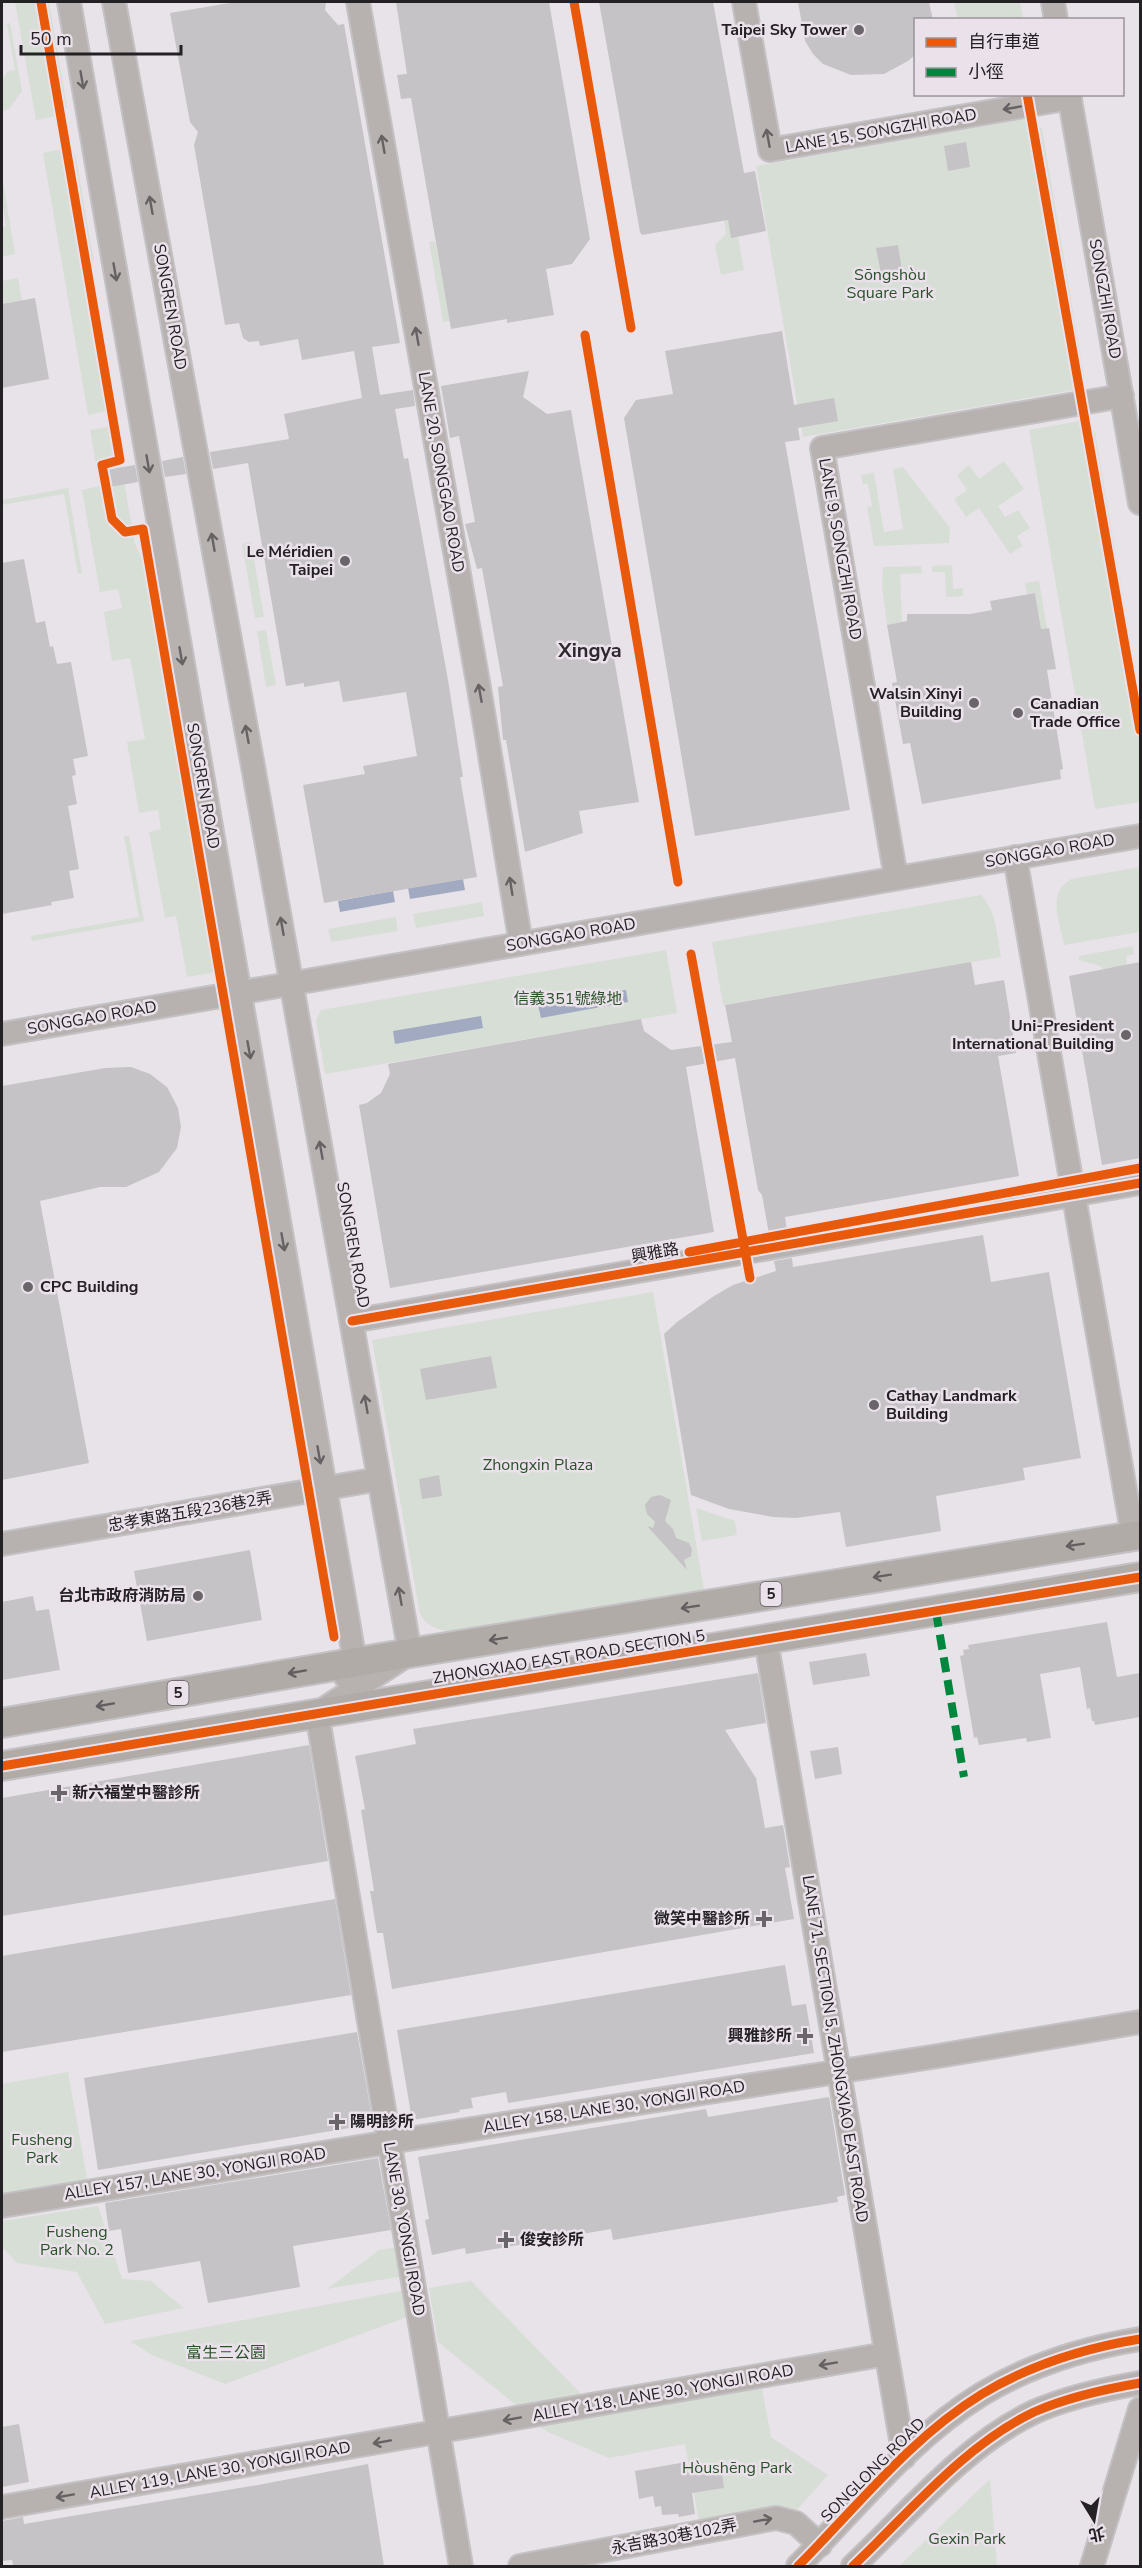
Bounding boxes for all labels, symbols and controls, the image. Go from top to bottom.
scale bar [21,18,182,56]
legend [914,18,1124,96]
place label: Taipei Sky Tower [722,19,848,41]
marker: Taipei Sky Tower [852,23,866,37]
text: 50 m [30,27,72,51]
text: 自行車道 [968,30,1040,54]
text: 小徑 [968,60,1004,84]
one-way arrow [77,70,88,89]
street label: LANE 15, SONGZHI ROAD [784,103,978,159]
one-way arrow [1003,103,1022,114]
one-way arrow [762,129,773,148]
one-way arrow [378,134,389,154]
one-way arrow [146,196,157,216]
street label: SONGZHI ROAD [1084,237,1126,361]
street label: SONGREN ROAD [148,242,192,372]
one-way arrow [110,262,121,281]
park label: Sōngshòu Square Park [847,264,934,304]
one-way arrow [411,326,422,346]
street label: LANE 20, SONGGAO ROAD [412,370,470,574]
one-way arrow [143,454,154,474]
street label: LANE 9, SONGZHI ROAD [813,456,867,642]
one-way arrow [207,533,218,552]
place label: Le Méridien Taipei [246,541,333,581]
marker: Le Méridien Taipei [338,554,352,568]
district label: Xingya [557,637,622,664]
one-way arrow [176,646,187,666]
place label: Walsin Xinyi Building [869,683,962,723]
one-way arrow [474,684,485,704]
place label: Canadian Trade Office [1030,693,1120,733]
marker: Walsin Xinyi Building [967,696,981,710]
marker: Canadian Trade Office [1011,706,1025,720]
street label: SONGREN ROAD [181,721,225,851]
one-way arrow [241,724,252,744]
street label: SONGGAO ROAD [983,829,1117,873]
one-way arrow [506,876,517,896]
street label: SONGGAO ROAD [504,913,638,957]
one-way arrow [276,916,287,936]
park label: 信義351號綠地 [514,988,622,1010]
street label: SONGGAO ROAD [25,996,159,1040]
place label: Uni-President International Building [952,1015,1115,1055]
marker: Uni-President International Building [1119,1028,1133,1042]
one-way arrow [244,1040,255,1059]
one-way arrow [315,1140,326,1160]
street label: SONGREN ROAD [331,1180,375,1310]
one-way arrow [277,1232,288,1252]
street label: 興雅路 [629,1238,681,1268]
place label: CPC Building [40,1276,138,1298]
marker: CPC Building [21,1280,35,1294]
place label: Cathay Landmark Building [886,1385,1017,1425]
one-way arrow [360,1394,371,1414]
marker: Cathay Landmark Building [867,1398,881,1412]
one-way arrow [314,1445,325,1464]
park label: Zhongxin Plaza [483,1454,593,1476]
street label: 忠孝東路五段236巷2弄 [106,1487,274,1537]
one-way arrow [1066,1540,1085,1551]
one-way arrow [873,1570,893,1581]
road number: 5 [760,1582,782,1606]
place label: 台北市政府消防局 [58,1585,186,1607]
one-way arrow [394,1586,405,1606]
marker: 台北市政府消防局 [191,1589,205,1603]
one-way arrow [681,1602,700,1613]
street label: ZHONGXIAO EAST ROAD SECTION 5 [431,1625,707,1689]
one-way arrow [488,1634,508,1645]
one-way arrow [288,1667,308,1678]
road number: 5 [168,1681,188,1705]
one-way arrow [96,1700,115,1711]
place label: 新六福堂中醫診所 [72,1782,200,1804]
marker: 新六福堂中醫診所 [50,1784,68,1802]
street label: LANE 71, SECTION 5, ZHONGXIAO EAST ROAD [797,1874,873,2224]
place label: 微笑中醫診所 [654,1908,750,1930]
marker: 微笑中醫診所 [755,1910,773,1928]
place label: 興雅診所 [728,2025,792,2047]
marker: 興雅診所 [796,2027,814,2045]
street label: ALLEY 158, LANE 30, YONGJI ROAD [481,2075,747,2139]
place label: 陽明診所 [350,2111,414,2133]
marker: 陽明診所 [328,2113,346,2131]
park label: Fusheng Park [11,2129,73,2169]
street label: LANE 30, YONGJI ROAD [378,2140,430,2318]
street label: ALLEY 157, LANE 30, YONGJI ROAD [62,2142,328,2206]
park label: Fusheng Park No. 2 [40,2221,114,2261]
place label: 俊安診所 [520,2229,584,2251]
marker: 俊安診所 [497,2231,515,2249]
park label: 富生三公園 [186,2342,266,2364]
street label: ALLEY 118, LANE 30, YONGJI ROAD [531,2359,795,2427]
one-way arrow [819,2359,839,2370]
street label: SONGLONG ROAD [816,2413,930,2527]
one-way arrow [503,2414,522,2425]
street label: ALLEY 119, LANE 30, YONGJI ROAD [88,2436,352,2504]
one-way arrow [372,2437,392,2448]
park label: Hòushēng Park [682,2457,793,2479]
north arrow [1064,2490,1124,2550]
one-way arrow [56,2491,76,2502]
street label: 永吉路30巷102弄 [609,2514,739,2560]
one-way arrow [753,2514,773,2525]
text: 北 [1087,2521,1107,2546]
park label: Gexin Park [928,2528,1007,2550]

